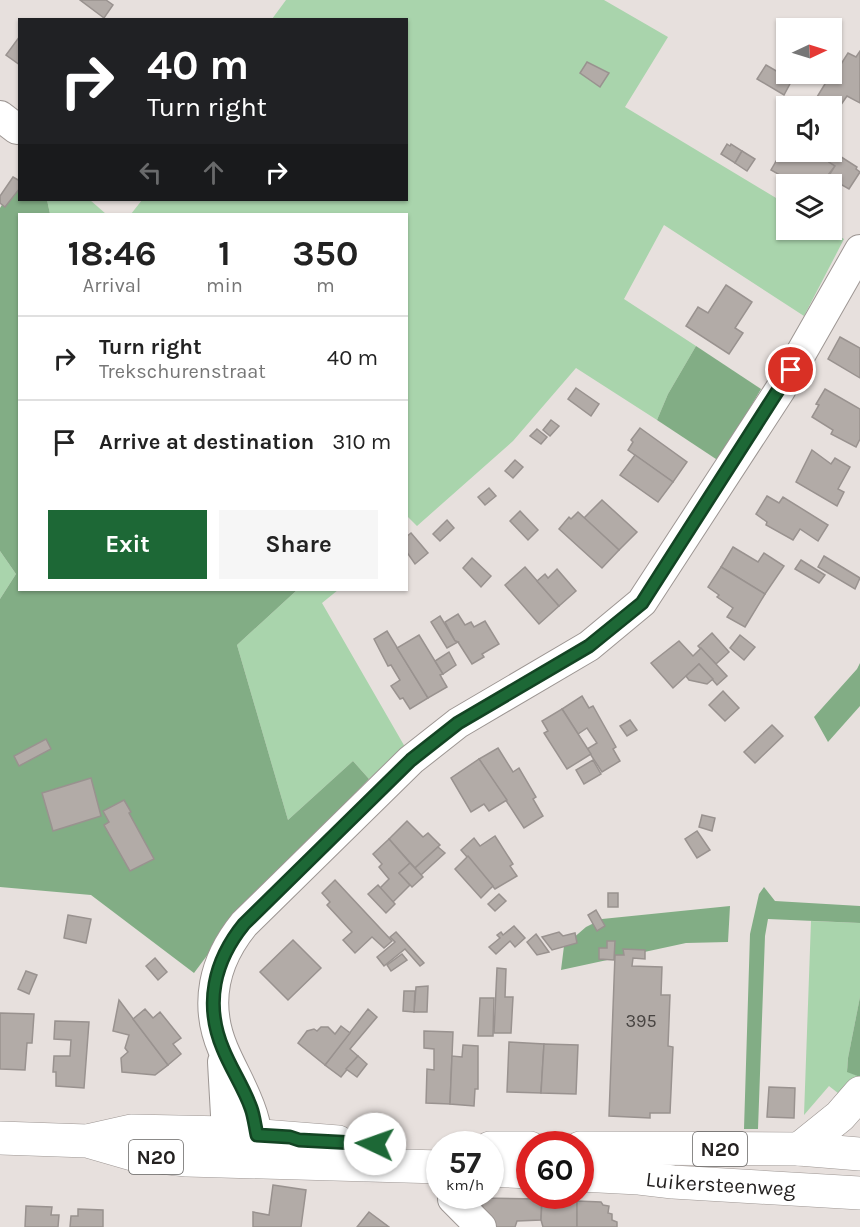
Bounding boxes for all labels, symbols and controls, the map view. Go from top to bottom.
north arrow [776,18,842,84]
map controls [776,18,842,240]
text: 40 m [147,40,249,90]
icon: right [48,42,126,120]
text: Turn right [147,91,267,123]
button: sound [776,96,842,162]
icon: left [134,156,167,189]
icon: ahead [197,156,230,189]
icon: right [260,156,293,189]
button: layers [776,174,842,240]
text: 18:46 [68,232,157,274]
text: 1 [218,232,231,274]
text: 350 [292,232,358,274]
text: Arrival [83,274,141,297]
text: min [206,274,243,297]
text: m [316,274,335,297]
text: Turn right [99,334,202,360]
icon: right [48,342,81,375]
pin [765,344,816,395]
text: 40 m [327,345,378,371]
icon: arrive [774,353,807,386]
text: Trekschurenstraat [99,360,266,383]
icon: arrive [48,426,81,459]
text: Arrive at destination [99,429,314,455]
text: 310 m [332,429,391,455]
button: Exit [48,510,207,579]
button: Share [219,510,378,579]
house number: 395 [625,1010,657,1032]
position arrow [343,1112,407,1176]
speed limit sign: 60 [516,1131,594,1209]
road number: N20 [693,1132,747,1166]
road number: N20 [129,1140,183,1174]
text: 57 [449,1145,481,1181]
street label: Luikersteenweg [644,1167,796,1201]
text: km/h [446,1176,484,1194]

